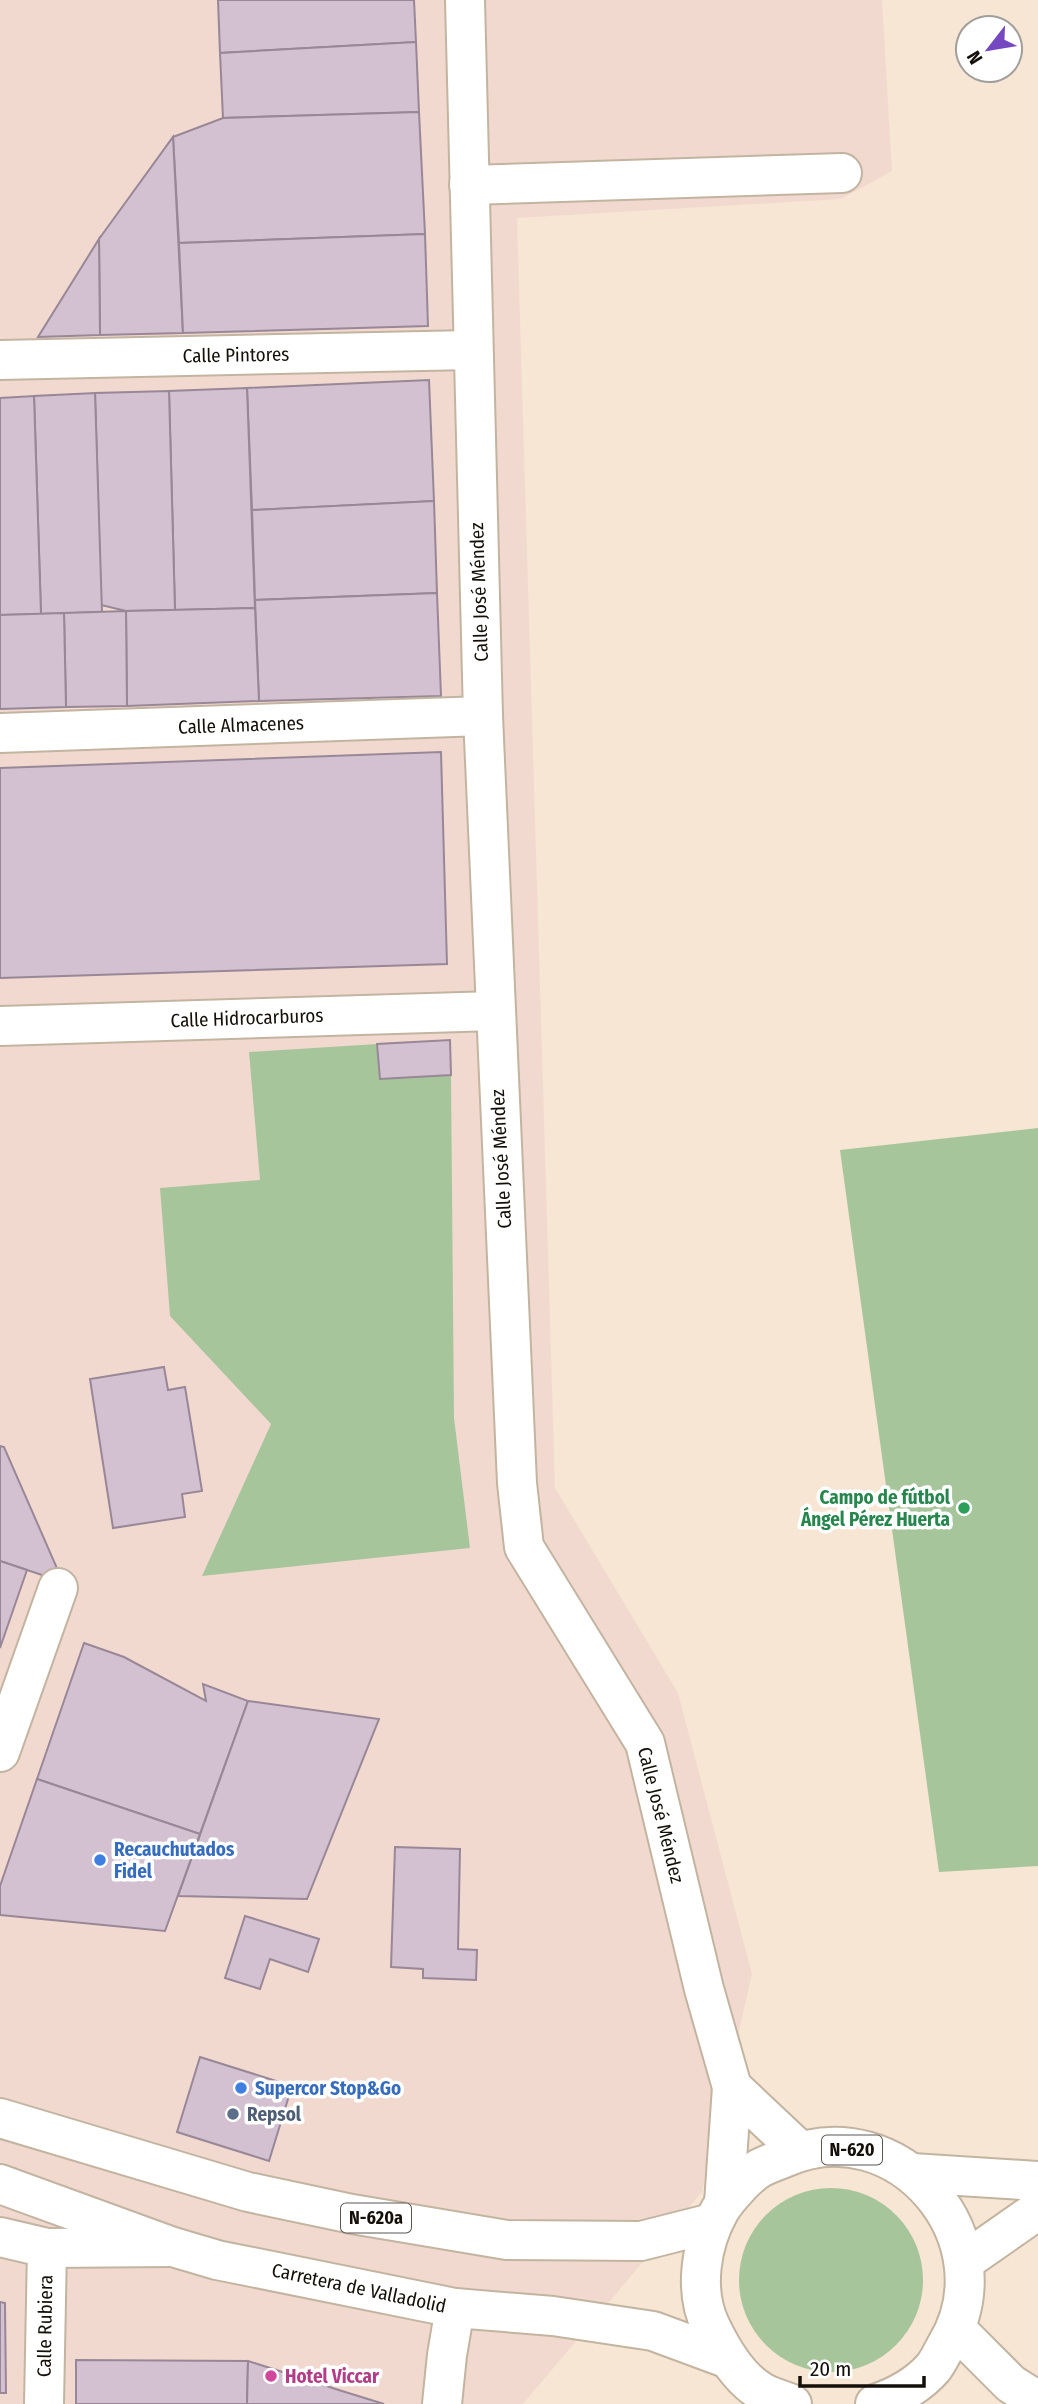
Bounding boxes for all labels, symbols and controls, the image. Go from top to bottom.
north arrow [954,14,1024,84]
text: N [962,47,988,68]
street label: Calle Pintores [182,343,290,367]
street label: Calle José Méndez [465,521,493,662]
street label: Calle Almacenes [178,711,304,739]
street label: Calle Hidrocarburos [170,1004,324,1032]
street label: Calle José Méndez [486,1088,516,1229]
place label: Campo de fútbol Ángel Pérez Huerta [800,1486,951,1531]
marker: Campo de fútbol Ángel Pérez Huerta [956,1500,972,1516]
street label: Calle José Méndez [633,1745,689,1886]
place label: Recauchutados Fidel [114,1838,235,1883]
marker: Recauchutados Fidel [92,1852,108,1868]
place label: Supercor Stop&Go [255,2077,401,2100]
marker: Supercor Stop&Go [233,2080,249,2096]
place label: Repsol [247,2103,302,2126]
marker: Repsol [225,2106,241,2122]
road number: N-620 [822,2136,882,2164]
road number: N-620a [341,2204,411,2232]
street label: Carretera de Valladolid [270,2258,448,2318]
street label: Calle Rubiera [33,2275,57,2377]
scale bar [800,2344,924,2388]
text: 20 m [810,2356,851,2382]
place label: Hotel Viccar [285,2365,380,2388]
marker: Hotel Viccar [263,2368,279,2384]

